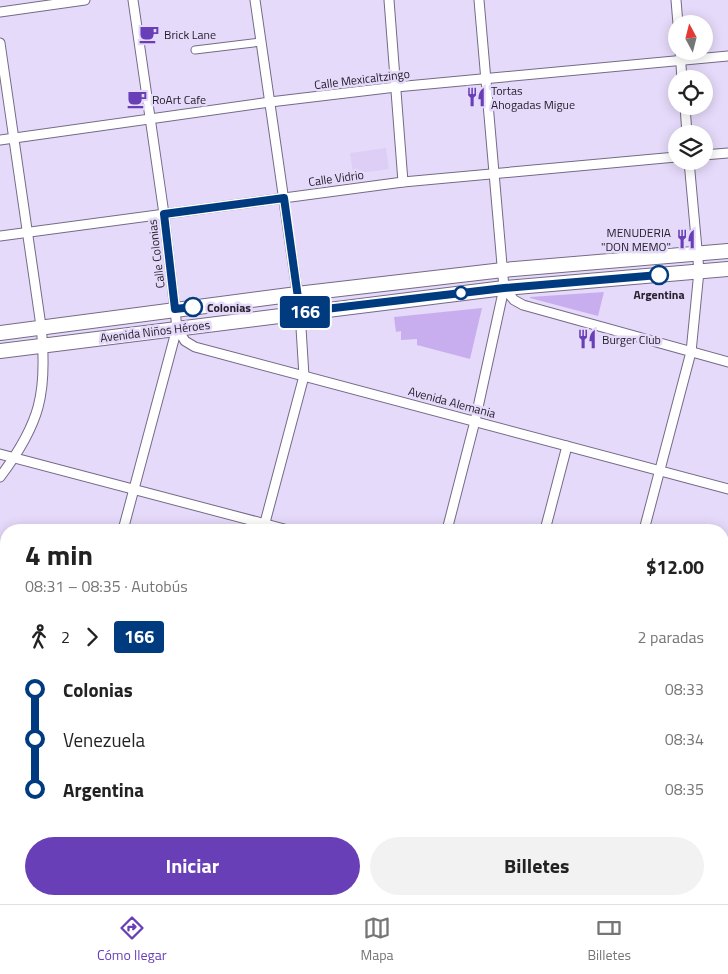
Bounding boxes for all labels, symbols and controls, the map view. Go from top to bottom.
north arrow [668,15,712,60]
map controls [668,15,713,170]
cafe icon: Brick Lane [138,23,160,45]
place label: Brick Lane [164,25,216,44]
street label: Calle Mexicaltzingo [313,64,411,94]
button: locate [668,70,713,115]
place label: Tortas Ahogadas Migue [491,81,575,114]
restaurant icon: Tortas Ahogadas Migue [465,86,487,108]
cafe icon: RoArt Cafe [126,88,148,110]
place label: RoArt Cafe [152,90,206,109]
button: layers [668,125,713,170]
street label: Calle Vidrio [307,165,365,191]
street label: Calle Colonias [142,218,170,290]
place label: MENUDERIA "DON MEMO" [601,223,671,256]
restaurant icon: MENUDERIA "DON MEMO" [675,228,697,250]
marker: Argentina [649,265,669,285]
place label: Argentina [633,285,685,304]
unlabelled marker [454,286,468,300]
line badge: 166 [276,296,334,328]
marker: Colonias [183,297,203,317]
place label: Colonias [207,298,251,317]
text: 166 [290,298,320,325]
street label: Avenida Niños Héroes [99,315,211,347]
restaurant icon: Burger Club [576,328,598,350]
place label: Burger Club [602,330,661,349]
street label: Avenida Alemania [406,381,498,423]
text: 4 min [25,533,93,576]
text: $12.00 [646,552,704,581]
text: 08:31 – 08:35 · Autobús [25,574,188,598]
icon: walk [25,623,53,651]
icon: forward [78,623,106,651]
text: 166 [124,623,154,650]
text: 2 [61,625,70,649]
text: 2 paradas [638,625,704,649]
text: Colonias [63,675,133,704]
text: 08:33 [665,677,704,701]
text: Venezuela [63,725,145,754]
text: 08:34 [665,727,704,751]
text: Argentina [63,775,144,804]
text: 08:35 [665,777,704,801]
button: Iniciar [25,837,360,895]
button: Billetes [370,837,704,895]
tab: Cómo llegar [97,914,167,965]
tab: Mapa [360,914,394,965]
tab: Billetes [587,914,631,965]

